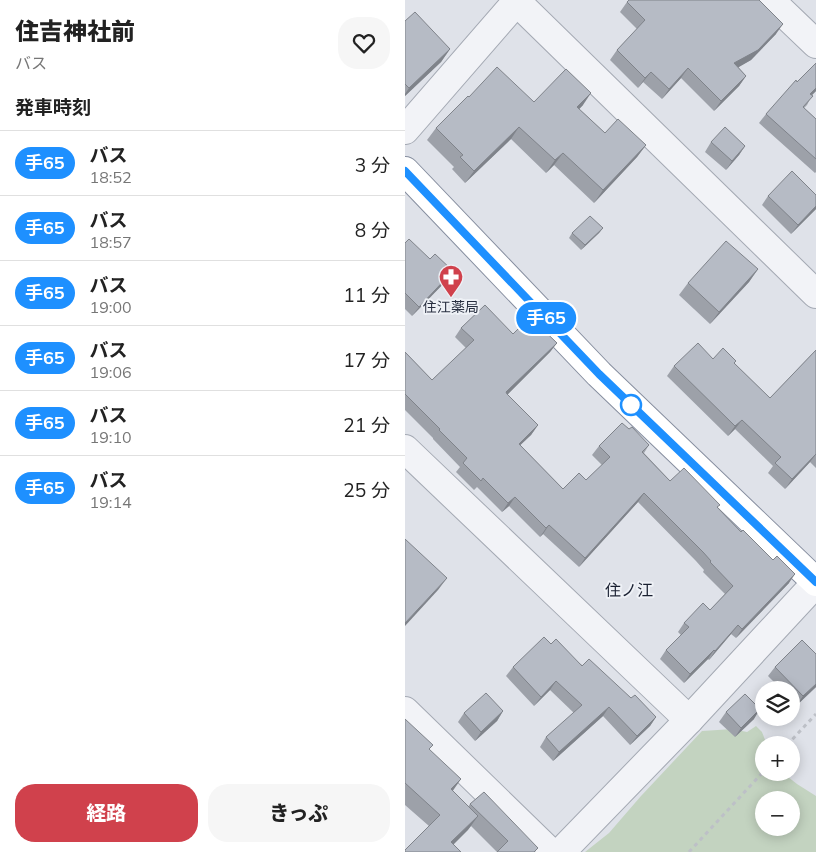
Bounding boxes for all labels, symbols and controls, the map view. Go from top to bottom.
text: 住吉神社前 [15,16,135,46]
button: heart [338,17,390,69]
text: バス [15,53,47,73]
text: 発車時刻 [15,95,91,119]
text: バス [90,143,128,167]
text: 手65 [25,151,65,174]
text: 3 分 [355,153,390,177]
text: 18:52 [90,167,132,187]
text: バス [90,208,128,232]
text: 手65 [25,216,65,239]
text: 8 分 [355,218,390,242]
text: 18:57 [90,232,132,252]
pharmacy icon: 住江薬局 [438,264,464,298]
text: バス [90,273,128,297]
text: 手65 [25,281,65,304]
text: 11 分 [343,283,390,307]
text: 19:00 [90,297,132,317]
place label: 住江薬局 [423,298,479,316]
line badge: 手65 [517,302,575,334]
text: 手65 [526,306,566,329]
text: バス [90,338,128,362]
text: 手65 [25,346,65,369]
text: 17 分 [343,348,390,372]
text: 19:06 [90,362,132,382]
unlabelled marker [620,394,642,416]
text: バス [90,403,128,427]
text: 手65 [25,411,65,434]
text: 21 分 [343,413,390,437]
text: 19:10 [90,427,132,447]
text: バス [90,468,128,492]
text: 手65 [25,476,65,499]
text: 25 分 [343,478,390,502]
text: 19:14 [90,492,132,512]
district label: 住ノ江 [605,580,653,600]
map controls [755,681,800,836]
button: layers [755,681,800,726]
button: + [755,736,800,781]
button: 経路 [15,784,198,842]
button: きっぷ [208,784,390,842]
button: − [755,791,800,836]

